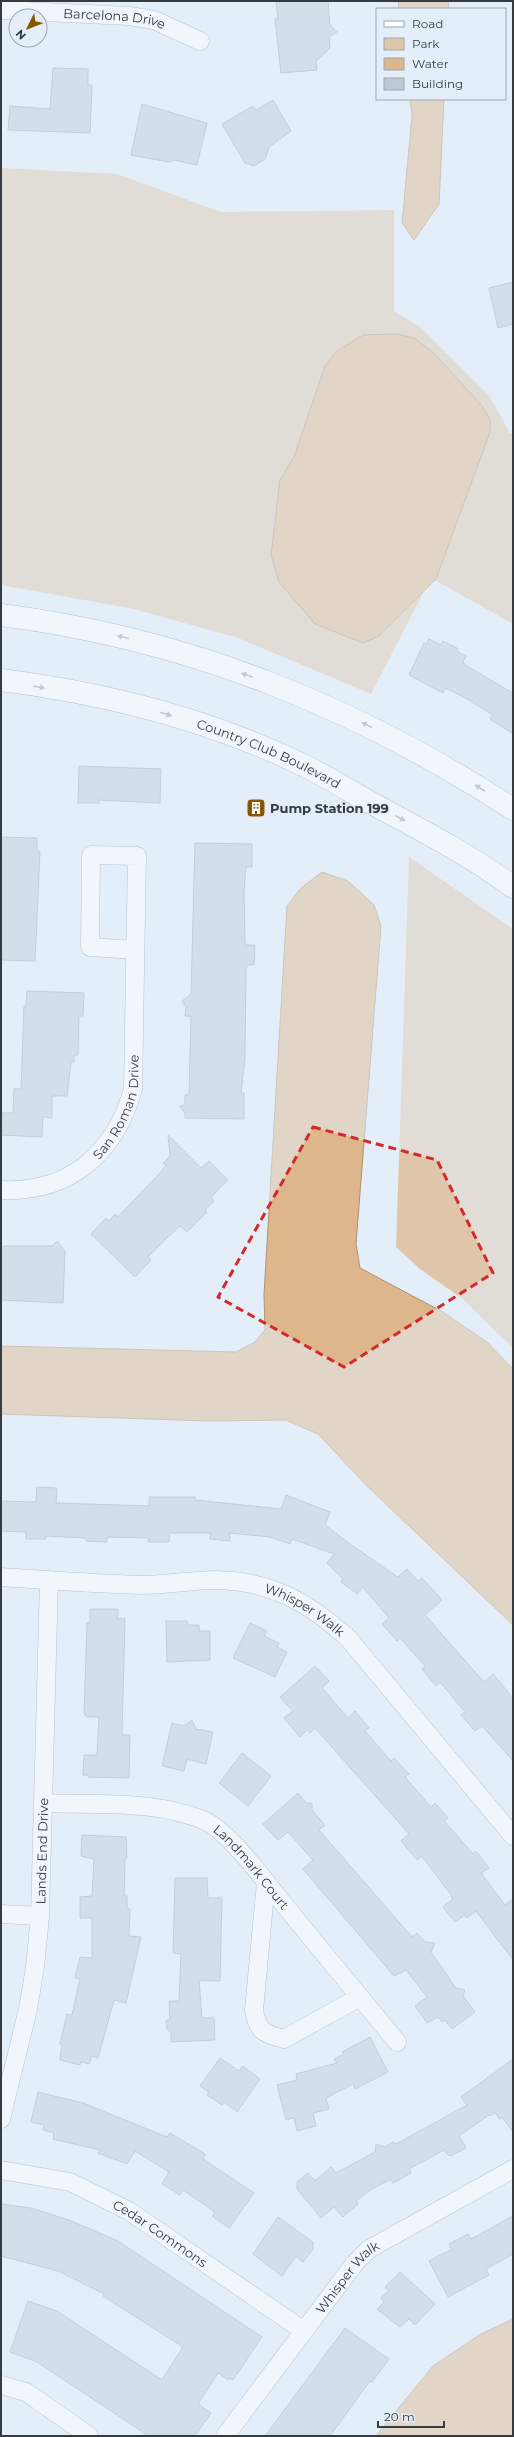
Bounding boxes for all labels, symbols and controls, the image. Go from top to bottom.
street label: Barcelona Drive [63,5,169,32]
north arrow [8,8,48,48]
legend [376,8,506,100]
text: Road [412,16,443,31]
text: N [13,27,29,43]
text: Park [412,36,440,51]
text: Water [412,56,449,71]
text: Building [412,76,463,91]
one-way arrow [116,634,129,640]
one-way arrow [241,671,253,677]
one-way arrow [33,684,46,690]
one-way arrow [161,711,173,717]
street label: Country Club Boulevard [195,715,344,792]
one-way arrow [361,722,372,728]
one-way arrow [475,784,485,792]
building icon: Pump Station 199 [245,797,267,819]
place label: Pump Station 199 [270,800,389,816]
one-way arrow [394,815,405,821]
street label: San Roman Drive [89,1054,142,1163]
street label: Whisper Walk [263,1580,348,1640]
street label: Lands End Drive [32,1797,51,1905]
street label: Landmark Court [210,1821,293,1913]
street label: Cedar Commons [110,2196,210,2270]
street label: Whisper Walk [312,2237,382,2316]
scale bar [378,2403,444,2429]
text: 20 m [384,2409,415,2424]

